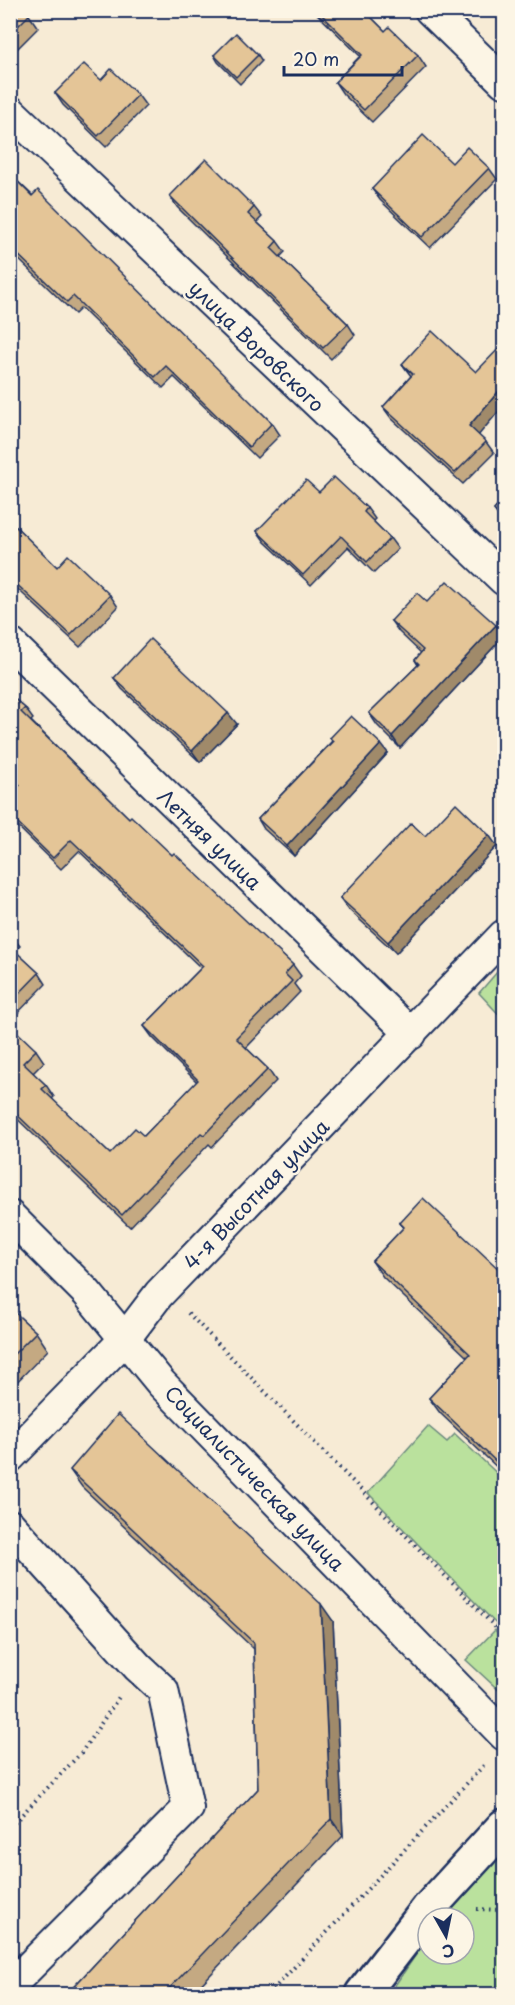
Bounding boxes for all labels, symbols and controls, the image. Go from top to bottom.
scale bar [284,39,402,77]
text: 20 m [293,45,339,72]
street label: улица Воровского [182,273,332,419]
street label: Летняя улица [151,782,269,897]
street label: 4-я Высотная улица [176,1112,336,1276]
street label: Социалистическая улица [158,1378,352,1578]
north arrow [416,1906,476,1966]
text: С [441,1939,456,1965]

